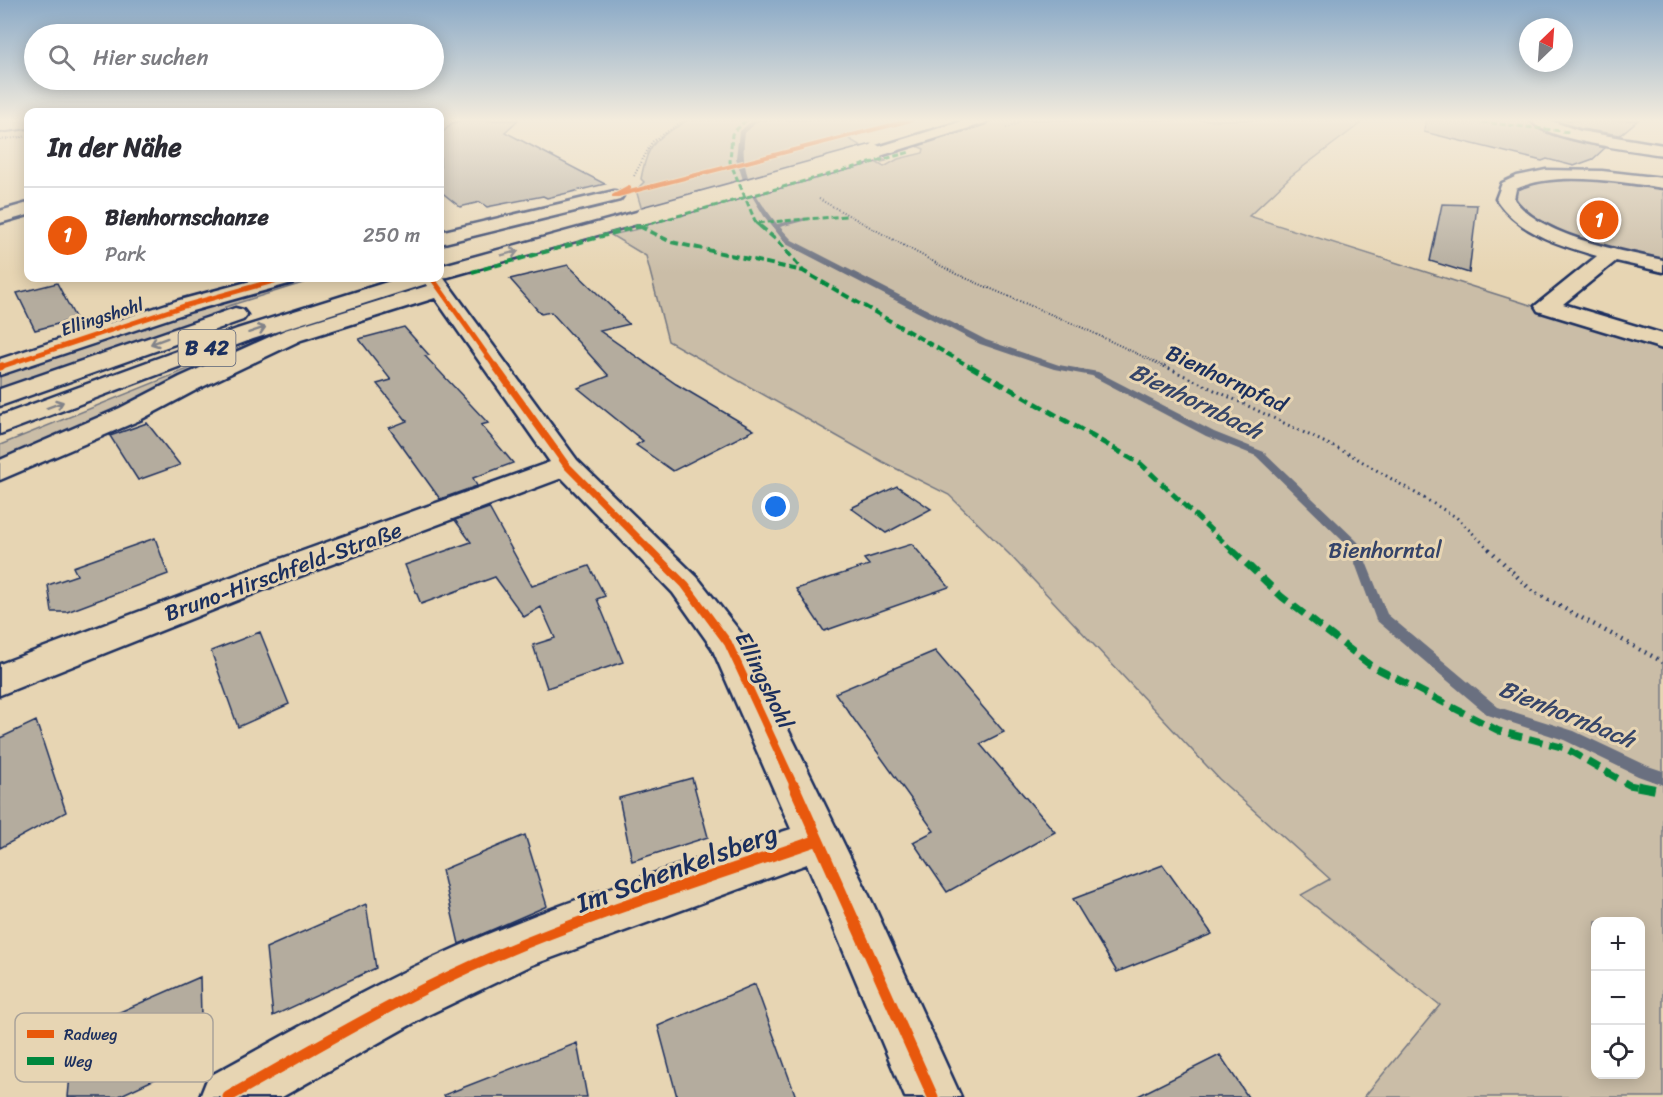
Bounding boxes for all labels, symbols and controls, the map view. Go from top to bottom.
north arrow [1519,18,1573,72]
search box [24,24,444,90]
text: Hier suchen [93,38,208,77]
icon: search [45,41,78,74]
text: In der Nähe [48,124,182,170]
text: Bienhornschanze [105,198,269,237]
pin: 1 [1580,198,1618,242]
text: 1 [63,218,72,253]
text: 250 m [363,218,420,253]
text: Park [105,237,146,272]
one-way arrow [500,247,519,258]
street label: Ellingshohl [56,288,148,345]
one-way arrow [247,324,266,335]
road number: B 42 [178,330,236,366]
street label: Bienhornpfad [1160,333,1295,424]
one-way arrow [150,336,169,347]
water label: Bienhornbach [1122,351,1272,452]
one-way arrow [45,399,63,410]
your location [761,492,790,521]
street label: Bruno-Hirschfeld-Straße [159,510,407,633]
park label: Bienhorntal [1328,531,1442,570]
street label: Ellingshohl [724,625,805,736]
water label: Bienhornbach [1493,668,1644,761]
street label: Im Schenkelsberg [568,809,785,927]
map controls [1591,917,1645,1079]
button: + [1591,917,1645,971]
button: − [1591,971,1645,1025]
legend [15,1013,213,1082]
text: Radweg [64,1020,118,1049]
button: locate [1591,1025,1645,1079]
text: Weg [64,1047,93,1076]

